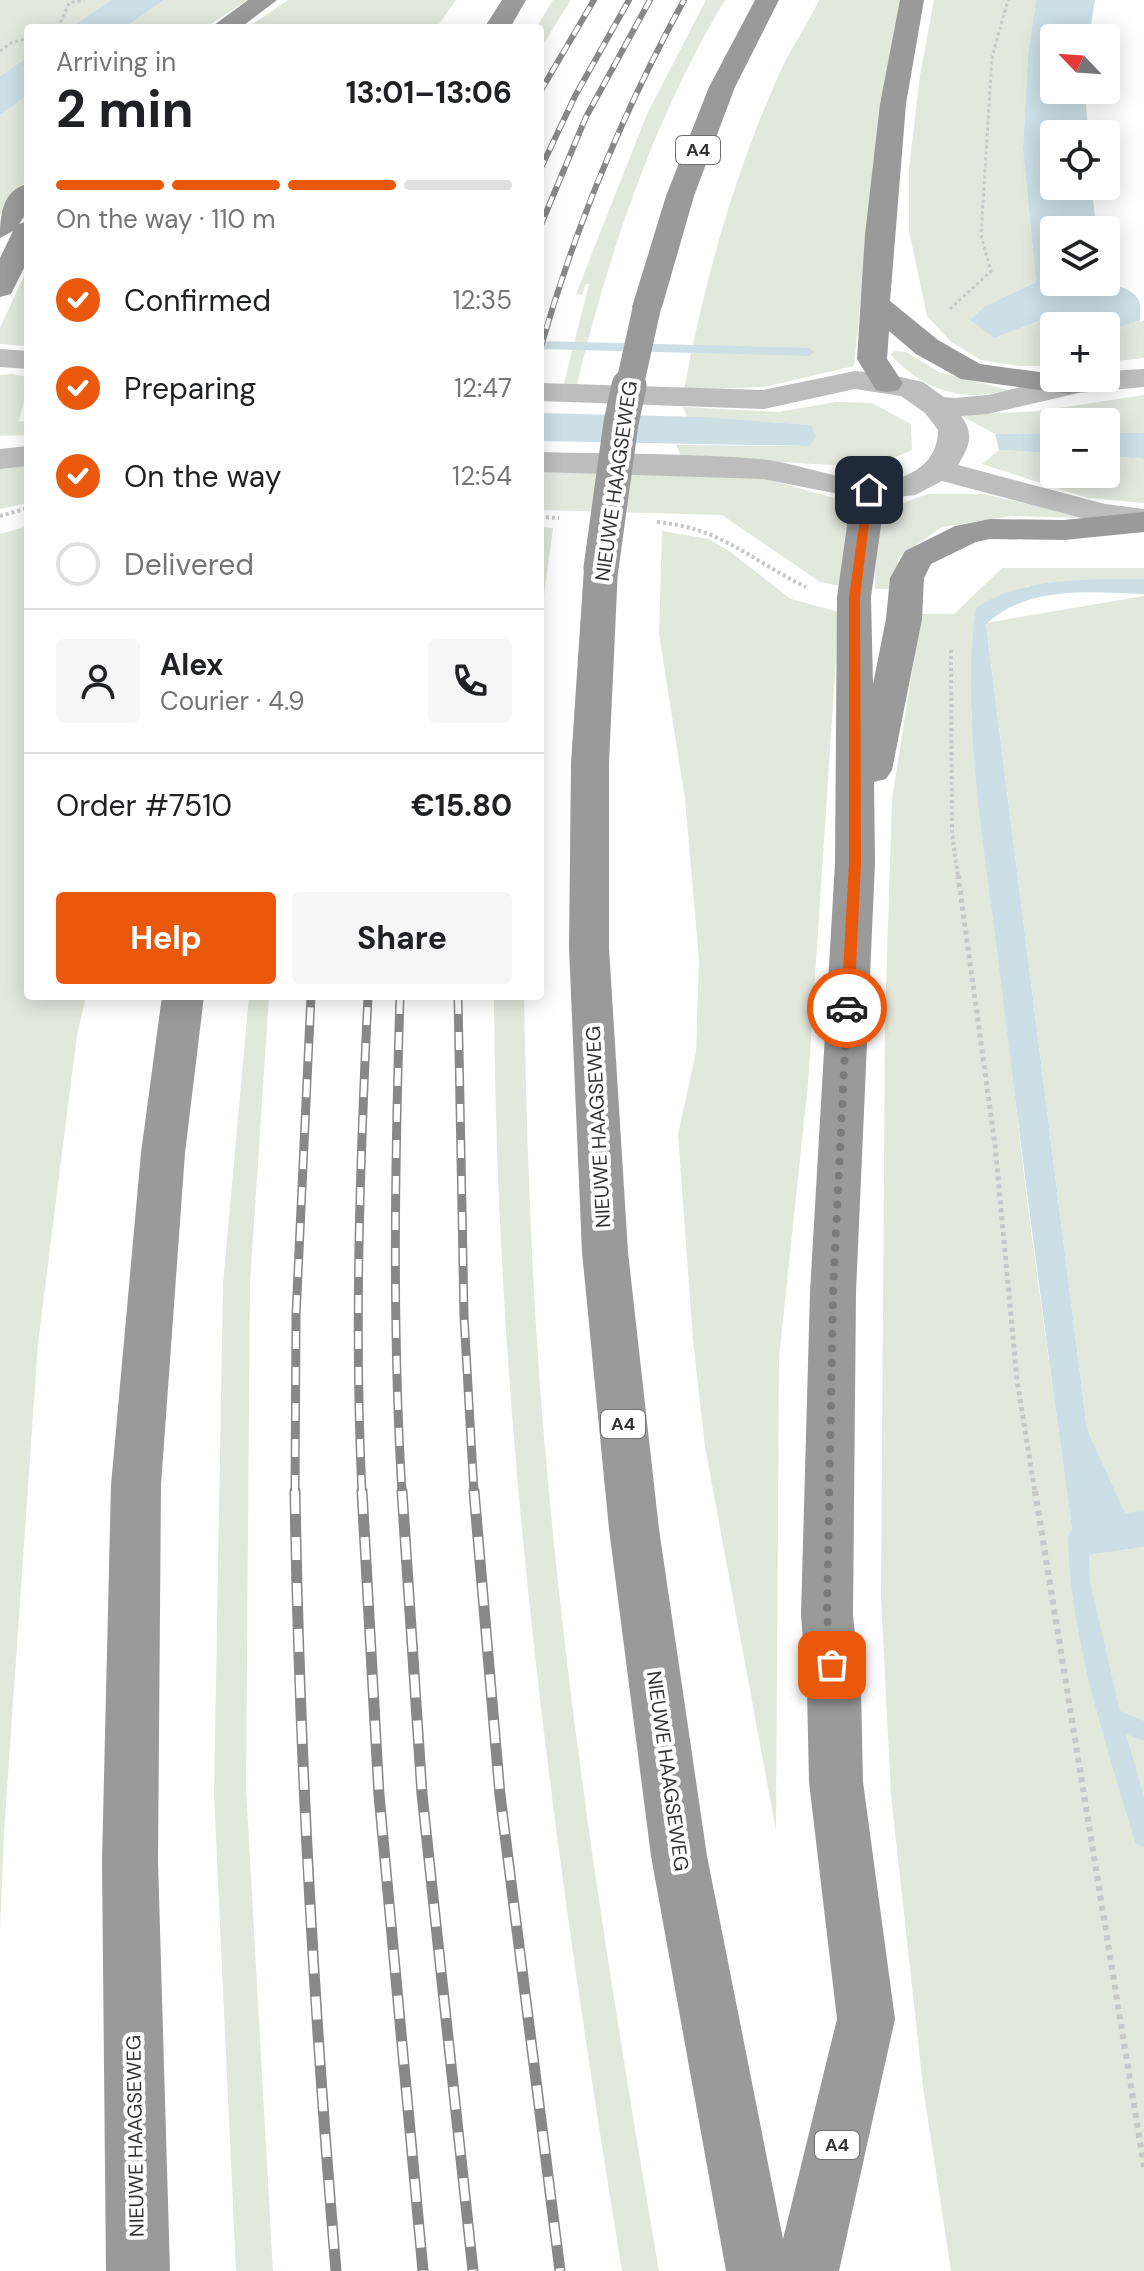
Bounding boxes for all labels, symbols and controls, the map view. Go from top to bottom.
north arrow [1040,24,1120,104]
map controls [1040,24,1120,488]
text: Arriving in [56,45,176,79]
text: 13:01–13:06 [346,73,512,112]
text: 2 min [56,75,194,143]
button: locate [1040,120,1120,200]
road number: A4 [676,136,720,164]
text: On the way · 110 m [56,202,275,236]
button: layers [1040,216,1120,296]
icon: check [56,278,100,322]
text: Confirmed [124,281,271,320]
text: 12:35 [452,283,512,317]
button: + [1040,312,1120,392]
icon: check [56,366,100,410]
text: Preparing [124,369,256,408]
text: 12:47 [454,371,512,405]
street label: NIEUWE HAAGSEWEG [589,379,643,583]
button: − [1040,408,1120,488]
icon: check [56,454,100,498]
pin [835,456,903,524]
text: On the way [124,457,281,496]
text: 12:54 [452,459,512,493]
icon: home [847,468,891,512]
text: Delivered [124,545,254,584]
button: person [56,639,140,723]
button: phone [428,639,512,723]
text: Alex [160,645,223,684]
text: Courier · 4.9 [160,684,305,718]
text: Order #7510 [56,786,232,825]
text: €15.80 [411,786,512,825]
button: Help [56,892,276,984]
button: Share [292,892,512,984]
courier [807,968,887,1048]
icon: car [825,986,869,1030]
street label: NIEUWE HAAGSEWEG [580,1025,616,1229]
road number: A4 [601,1410,645,1438]
pin [798,1631,866,1699]
icon: bag [810,1643,854,1687]
street label: NIEUWE HAAGSEWEG [641,1669,695,1873]
street label: NIEUWE HAAGSEWEG [120,2035,150,2237]
road number: A4 [815,2131,859,2159]

